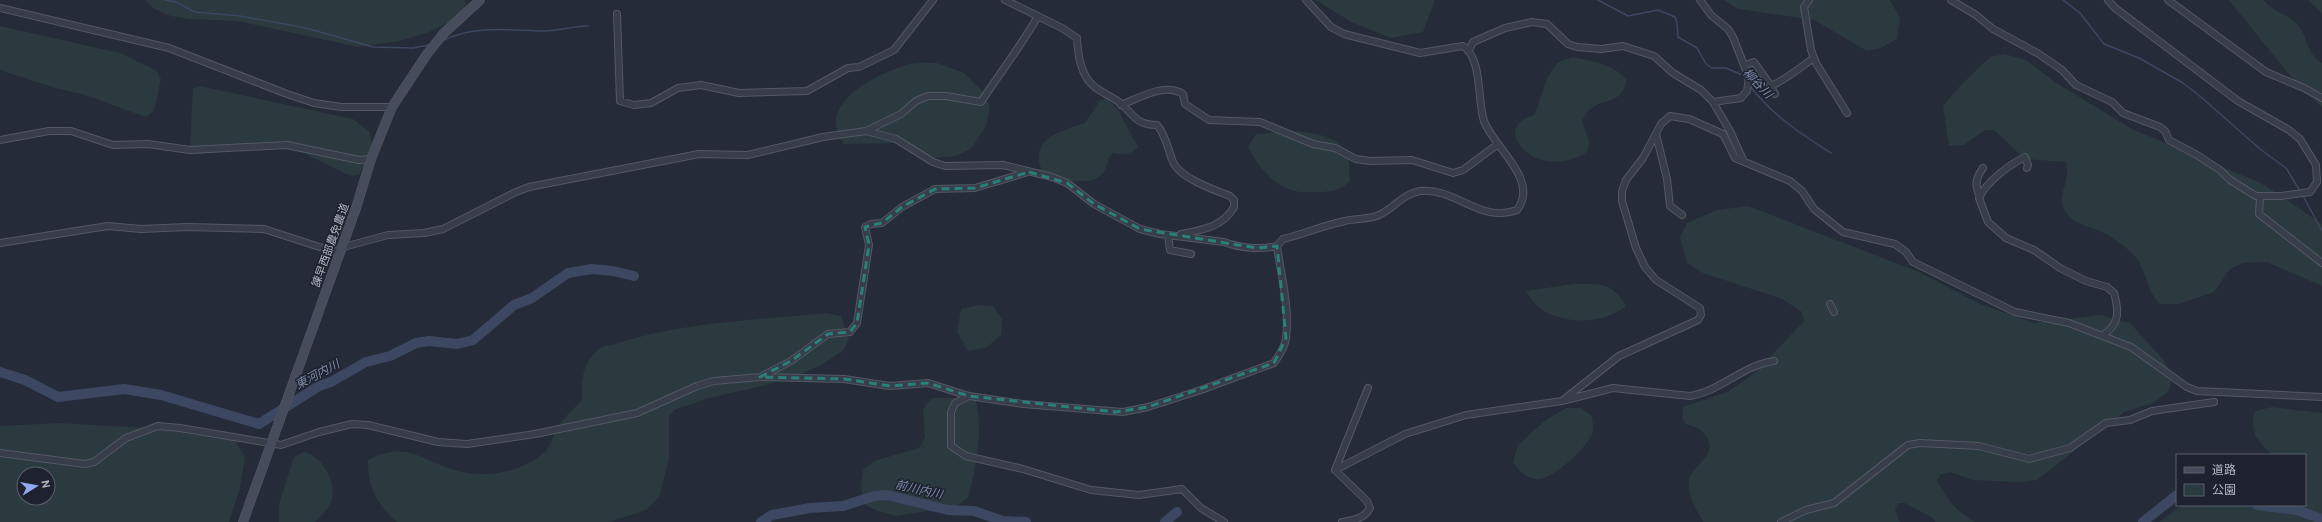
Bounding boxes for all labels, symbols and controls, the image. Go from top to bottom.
water label: 柳谷川 [1740,65,1777,103]
street label: 諫早西部農免農道 [308,201,352,289]
water label: 東河内川 [292,355,343,392]
legend [2176,454,2306,506]
text: 道路 [2212,462,2236,477]
north arrow [16,466,56,506]
water label: 前川内川 [894,476,946,502]
text: N [38,479,53,489]
text: 公園 [2212,482,2236,497]

